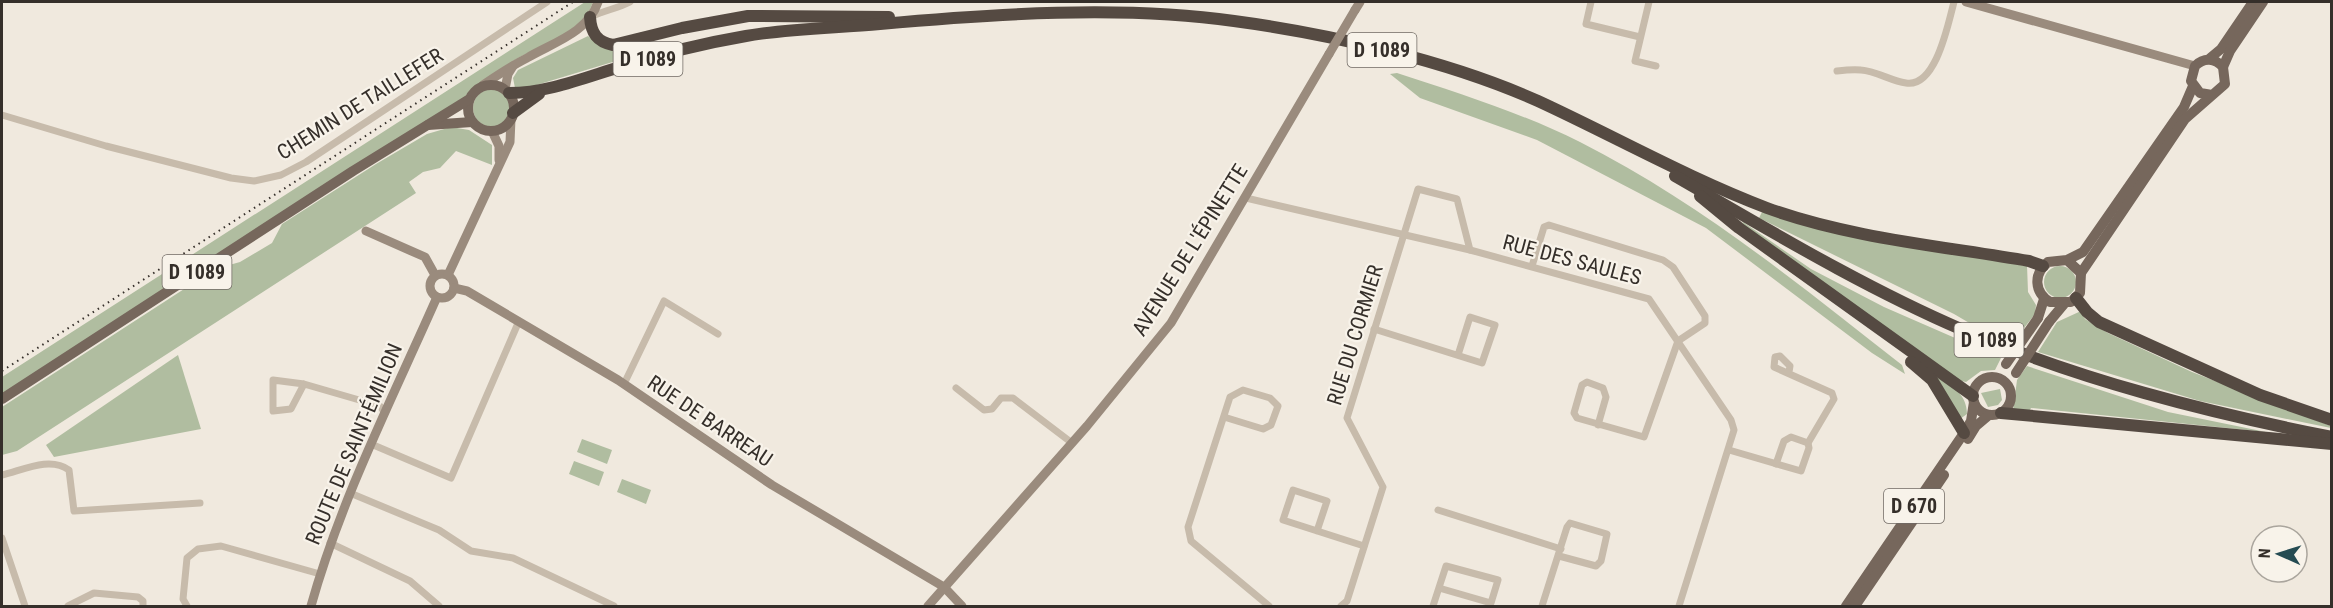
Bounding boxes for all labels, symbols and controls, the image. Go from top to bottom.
road number: D 1089 [1348,33,1416,67]
road number: D 1089 [614,42,682,76]
street label: CHEMIN DE TAILLEFER [273,43,447,165]
street label: AVENUE DE L'ÉPINETTE [1127,160,1253,340]
street label: RUE DES SAULES [1500,230,1644,290]
road number: D 1089 [162,255,232,289]
street label: RUE DU CORMIER [1322,262,1388,408]
road number: D 1089 [1954,323,2024,357]
street label: ROUTE DE SAINT-ÉMILION [301,340,407,548]
street label: RUE DE BARREAU [643,370,777,472]
road number: D 670 [1884,489,1944,523]
north arrow [2249,524,2309,584]
text: N [2255,548,2274,559]

